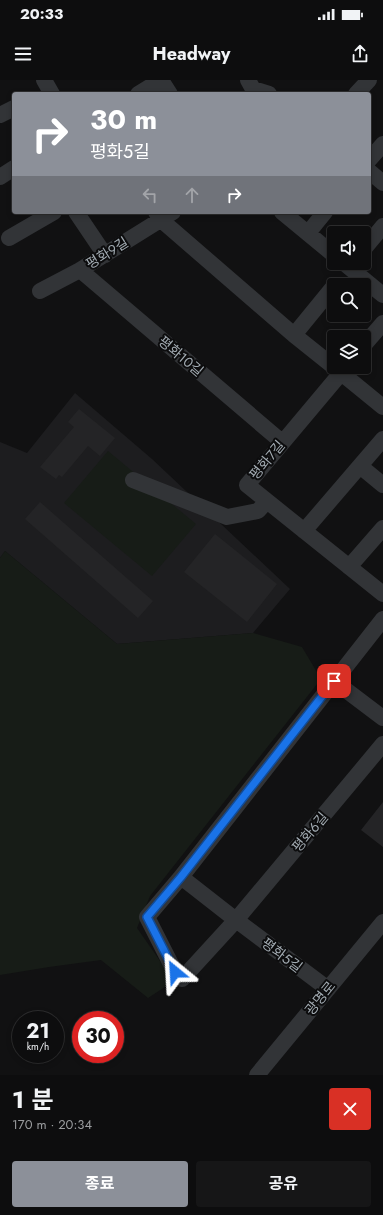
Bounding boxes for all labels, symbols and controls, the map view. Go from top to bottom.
text: 20:33 [20,3,63,25]
text: Headway [153,41,230,67]
icon: menu [12,43,34,65]
icon: share [349,43,371,65]
text: 30 m [90,99,157,140]
icon: right [24,108,76,160]
text: 평화5길 [90,139,150,165]
icon: left [139,184,161,206]
icon: ahead [181,184,203,206]
icon: right [223,184,245,206]
map controls [327,226,371,374]
button: sound [327,226,371,270]
street label: 평화9길 [82,232,132,274]
button: search [327,278,371,322]
button: layers [327,330,371,374]
street label: 평화10길 [154,331,208,381]
street label: 평화7길 [245,436,289,484]
pin [317,664,351,698]
icon: arrive [323,670,345,692]
street label: 평화6길 [287,808,333,856]
street label: 평화5길 [257,933,307,977]
position arrow [154,951,196,993]
street label: 광명로 [300,977,340,1019]
speed limit sign: 30 [72,1011,124,1063]
text: 21 [26,1017,50,1046]
text: km/h [27,1039,49,1054]
text: 1 분 [12,1082,54,1117]
button: close [329,1088,371,1130]
text: 170 m · 20:34 [12,1115,92,1134]
button: 종료 [12,1161,188,1207]
button: 공유 [196,1161,371,1207]

